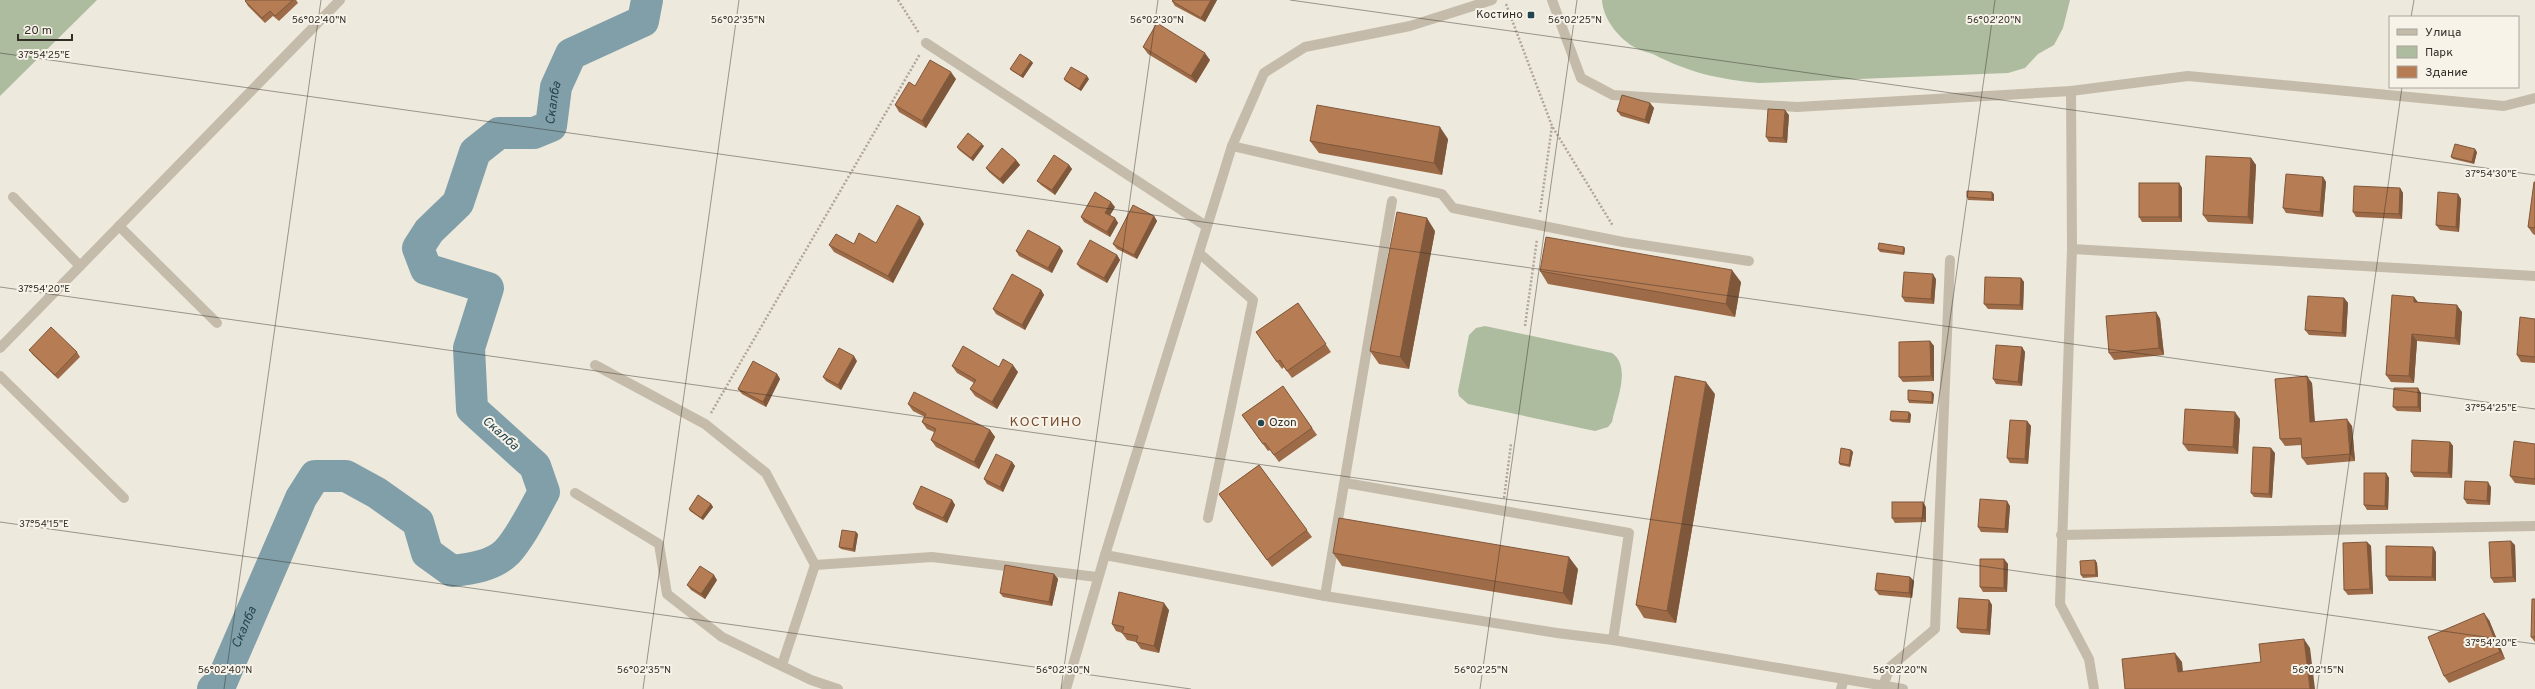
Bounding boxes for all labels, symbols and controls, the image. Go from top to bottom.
place label: Костино [1476,7,1523,23]
marker: Костино [1526,10,1536,20]
text: 56°02'40"N [292,14,346,27]
text: 56°02'35"N [711,14,765,27]
text: 56°02'30"N [1130,14,1184,27]
text: 56°02'25"N [1548,14,1602,27]
text: 56°02'20"N [1967,14,2021,27]
scale bar [18,16,72,42]
legend [2389,16,2519,88]
text: 20 m [24,23,52,39]
text: Улица [2425,25,2461,41]
text: Парк [2425,45,2453,61]
text: 37°54'25"E [18,49,70,62]
text: Здание [2425,65,2468,81]
water label: Скалба [543,79,566,126]
text: 37°54'30"E [2465,168,2517,181]
text: 37°54'20"E [18,283,70,296]
text: 37°54'25"E [2465,402,2517,415]
water label: Скалба [478,413,522,455]
district label: КОСТИНО [1010,414,1083,431]
place label: Ozon [1269,415,1297,431]
marker: Ozon [1256,418,1266,428]
text: 37°54'15"E [19,518,69,531]
water label: Скалба [229,604,261,651]
text: 37°54'20"E [2465,637,2517,650]
text: 56°02'40"N [198,664,252,677]
text: 56°02'35"N [617,664,671,677]
text: 56°02'30"N [1036,664,1090,677]
text: 56°02'25"N [1454,664,1508,677]
text: 56°02'20"N [1873,664,1927,677]
text: 56°02'15"N [2292,664,2344,677]

